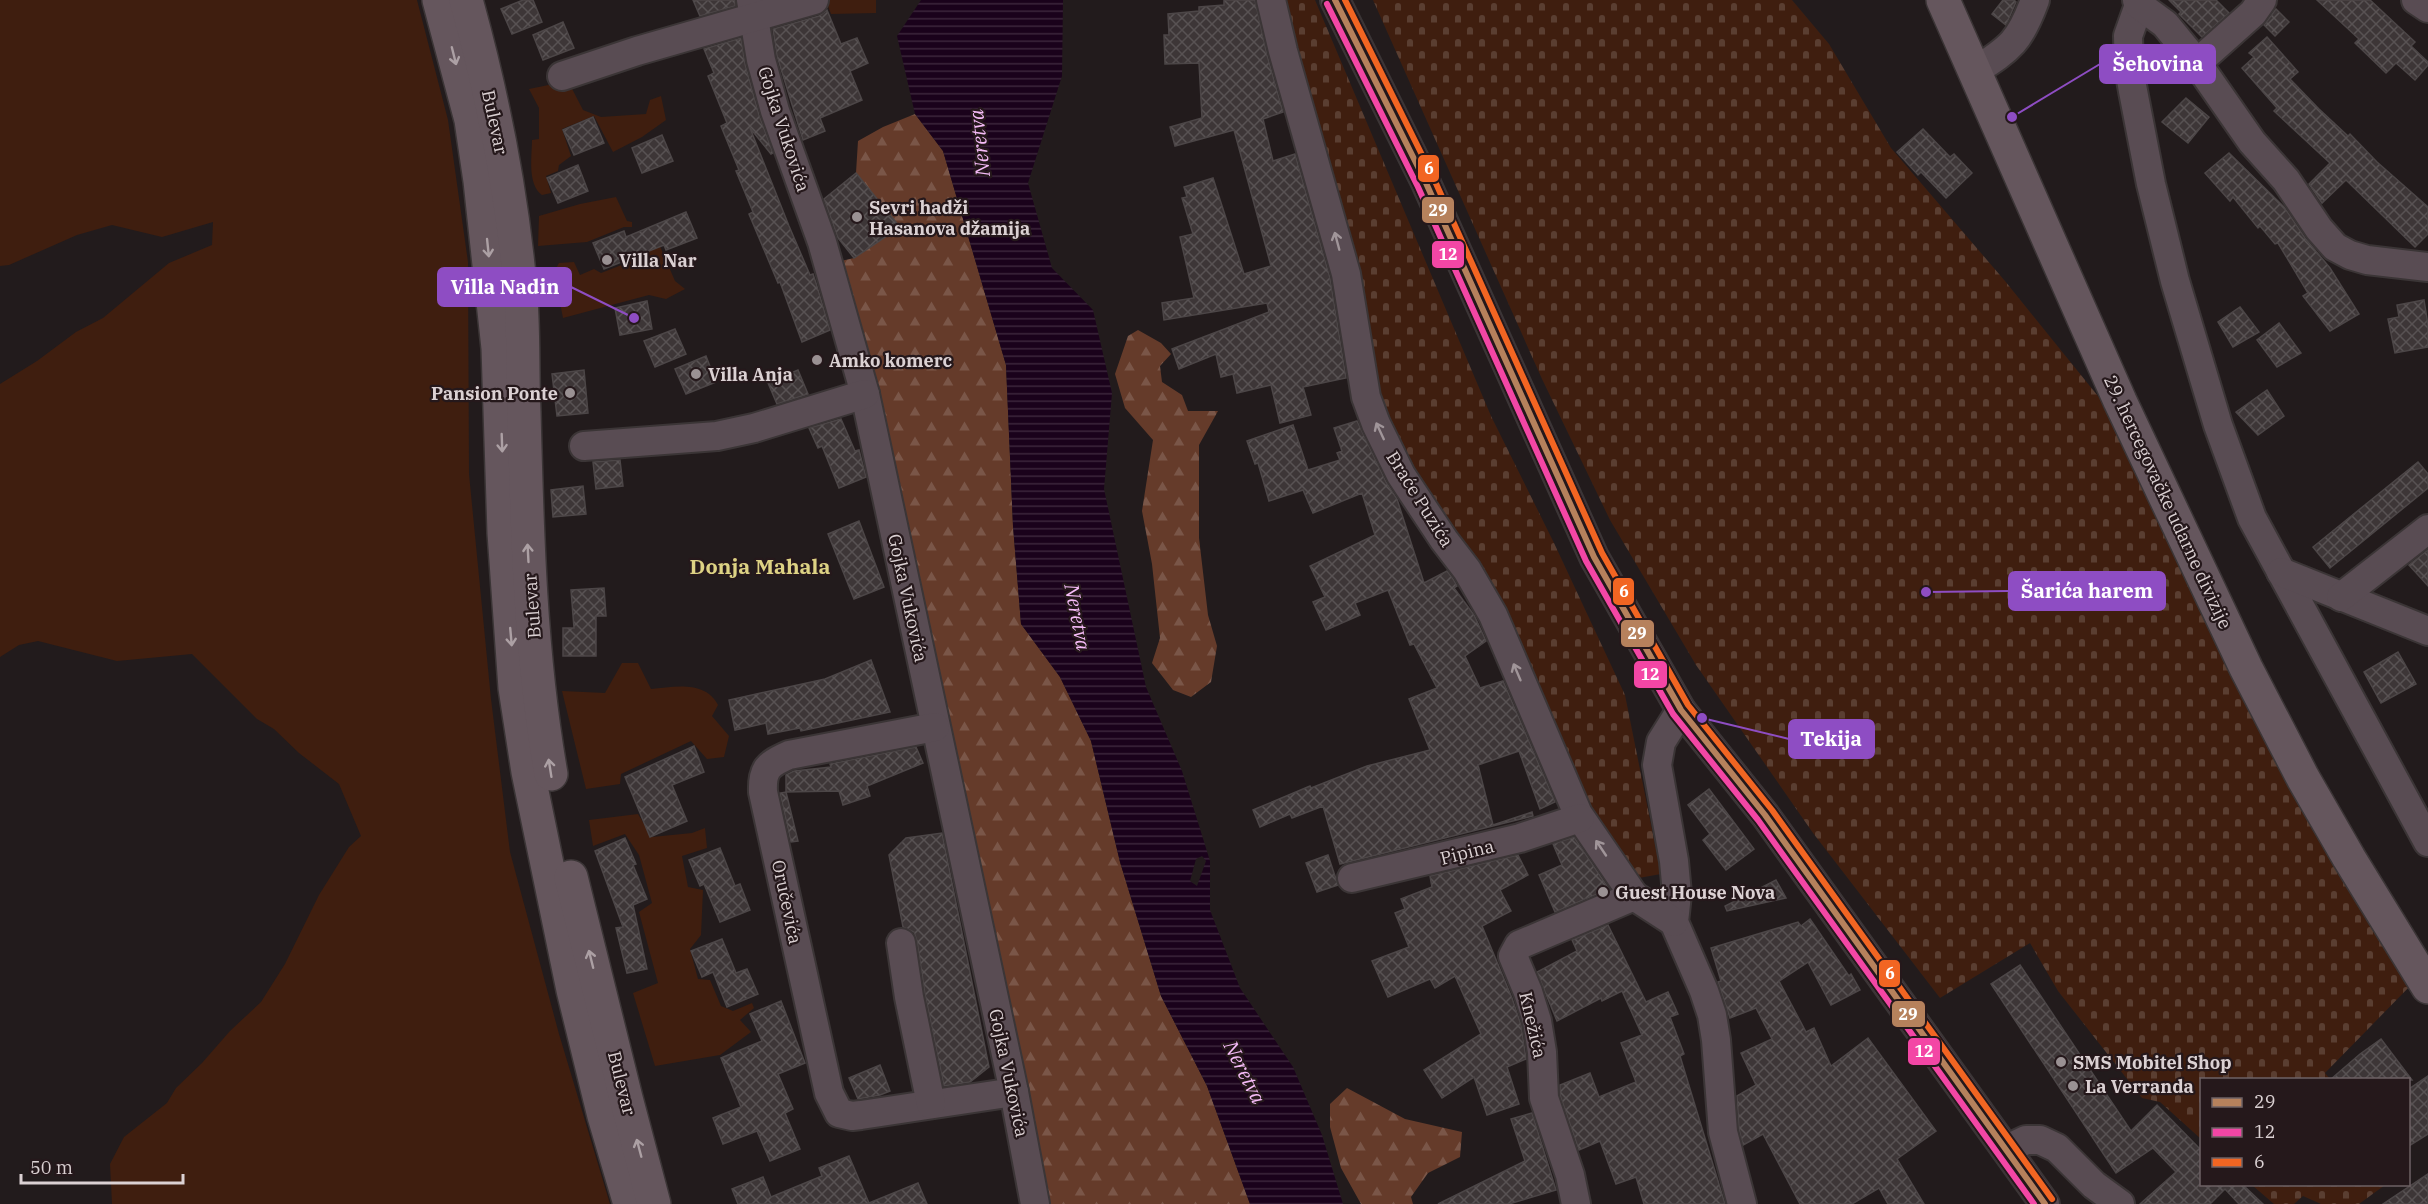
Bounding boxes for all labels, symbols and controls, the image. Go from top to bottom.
callout: Šehovina [2100,45,2215,83]
one-way arrow [449,47,461,66]
text: Šehovina [2113,50,2203,77]
street label: Gojka Vukovića [753,63,815,195]
street label: Bulevar [477,88,513,156]
water label: Neretva [962,108,996,179]
line badge: 6 [1417,154,1440,183]
text: 6 [1424,158,1434,178]
place label: Sevri hadži Hasanova džamija [869,196,1030,240]
line badge: 29 [1421,196,1455,224]
text: 29 [1428,200,1448,220]
marker: Sevri hadži Hasanova džamija [850,210,864,224]
one-way arrow [1331,232,1342,251]
one-way arrow [482,238,493,258]
line badge: 12 [1431,240,1465,269]
text: 12 [1438,244,1458,264]
place label: Villa Nar [619,249,697,272]
marker: Villa Nar [600,253,614,267]
callout: Villa Nadin [438,268,571,306]
text: Villa Nadin [451,273,559,300]
place label: Amko komerc [829,349,953,372]
marker: Amko komerc [810,353,824,367]
place label: Villa Anja [708,363,793,386]
marker: Villa Anja [689,367,703,381]
street label: 29. hercegovačke udarne divizije [2099,371,2237,633]
place label: Pansion Ponte [431,382,558,405]
marker: Pansion Ponte [563,386,577,400]
one-way arrow [1373,422,1385,440]
one-way arrow [496,432,508,452]
street label: Braće Puzića [1381,447,1459,551]
street label: Gojka Vukovića [883,532,933,664]
one-way arrow [523,544,534,564]
district label: Donja Mahala [690,552,830,580]
callout: Šarića harem [2009,572,2165,610]
street label: Bulevar [518,573,546,639]
line badge: 6 [1612,577,1635,606]
text: Šarića harem [2021,577,2153,604]
water label: Neretva [1058,580,1098,653]
text: 6 [1619,581,1629,601]
line badge: 29 [1620,619,1655,648]
text: 29 [1627,623,1647,643]
one-way arrow [506,627,517,647]
line badge: 12 [1633,660,1668,689]
one-way arrow [1511,664,1523,682]
text: 12 [1640,664,1660,684]
callout: Tekija [1789,720,1874,758]
text: Tekija [1800,725,1862,752]
one-way arrow [545,759,556,778]
street label: Pipina [1438,834,1497,870]
one-way arrow [1595,840,1607,857]
street label: Oručevića [767,858,807,946]
place label: Guest House Nova [1615,881,1775,904]
marker: Guest House Nova [1596,885,1610,899]
one-way arrow [585,949,597,968]
line badge: 6 [1878,959,1901,988]
text: 6 [1885,963,1895,983]
street label: Knežića [1514,990,1552,1061]
line badge: 29 [1891,1000,1926,1028]
text: 29 [1898,1004,1918,1024]
street label: Gojka Vukovića [984,1007,1034,1139]
water label: Neretva [1217,1035,1272,1108]
line badge: 12 [1907,1037,1941,1066]
text: 12 [1914,1041,1934,1061]
street label: Bulevar [603,1049,641,1117]
place label: SMS Mobitel Shop [2073,1051,2232,1074]
marker: SMS Mobitel Shop [2054,1055,2068,1069]
place label: La Verranda [2085,1075,2194,1098]
legend [2200,1078,2410,1186]
marker: La Verranda [2066,1079,2080,1093]
text: 29 [2254,1090,2276,1113]
text: 12 [2254,1120,2276,1143]
one-way arrow [633,1138,644,1157]
scale bar [21,1147,183,1185]
text: 6 [2254,1150,2265,1173]
text: 50 m [30,1156,73,1179]

